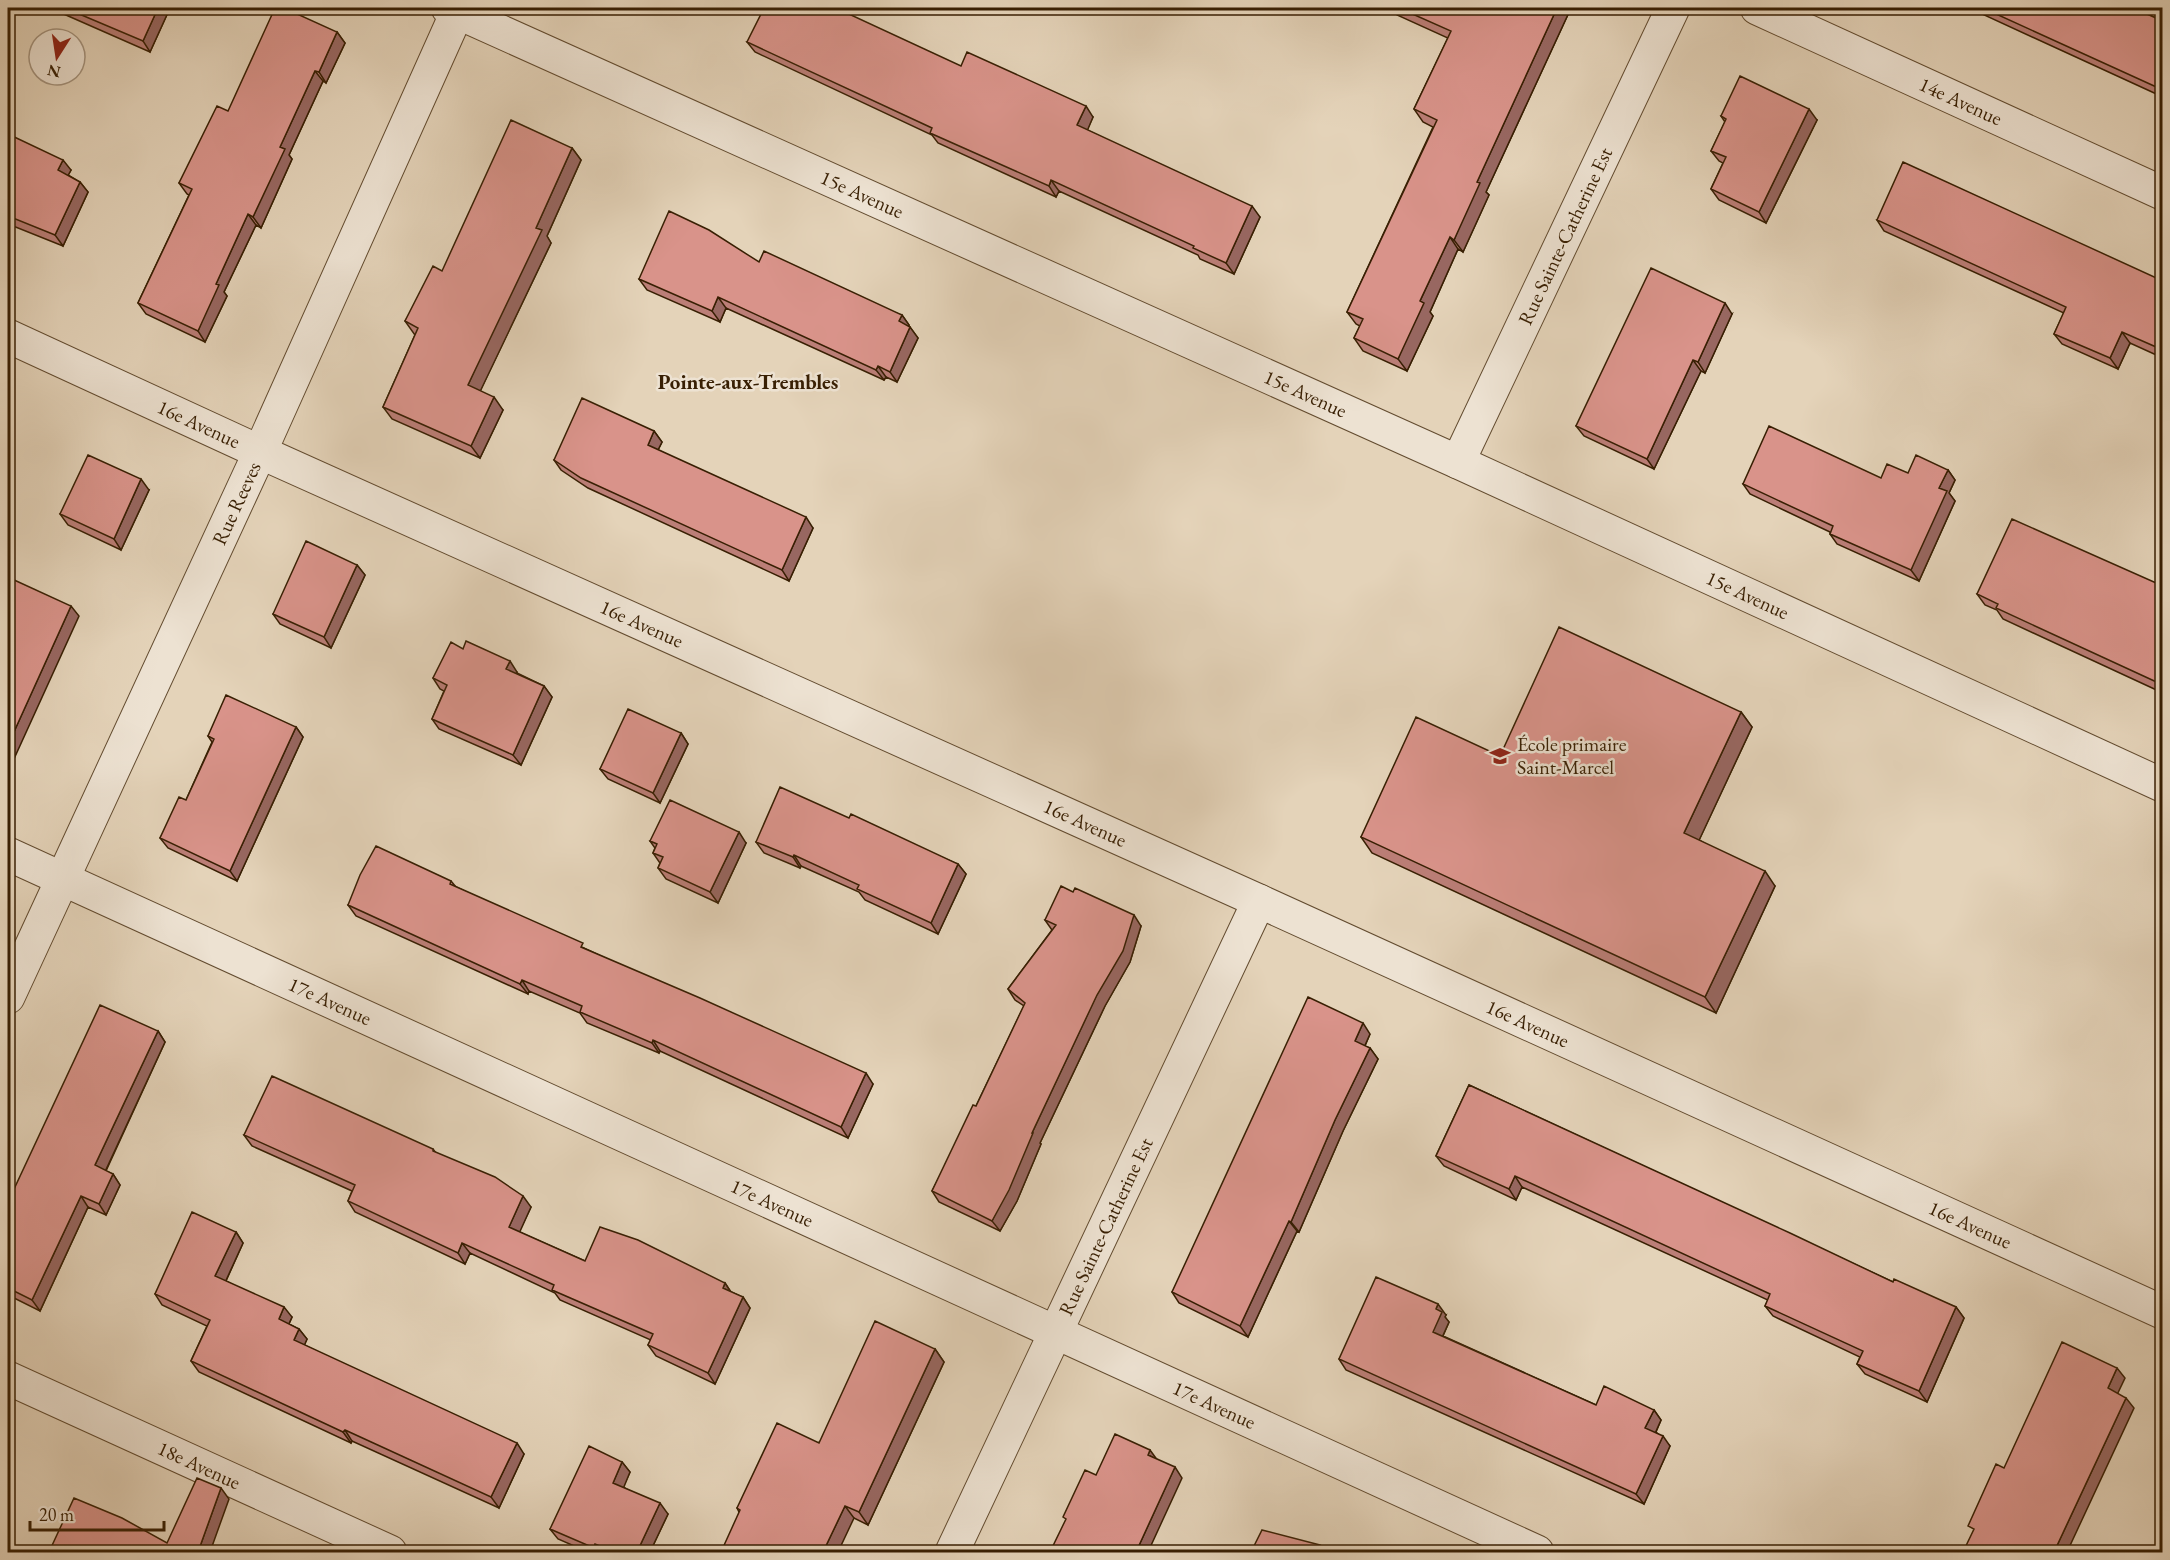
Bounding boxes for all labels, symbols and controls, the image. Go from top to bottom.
north arrow [27,27,87,87]
text: N [45,60,63,83]
street label: 14e Avenue [1915,71,2007,131]
street label: Rue Sainte-Catherine Est [1512,142,1618,329]
street label: 15e Avenue [816,164,908,224]
street label: 15e Avenue [1260,363,1351,423]
district label: Pointe-aux-Trembles [658,368,838,395]
street label: 16e Avenue [153,394,245,454]
street label: Rue Reeves [206,457,267,549]
street label: 15e Avenue [1702,565,1793,625]
street label: 16e Avenue [596,594,688,654]
place label: École primaire Saint-Marcel [1517,731,1627,780]
school or university icon: École primaire Saint-Marcel [1488,744,1512,768]
street label: 16e Avenue [1039,793,1131,853]
street label: 17e Avenue [284,971,376,1031]
street label: 16e Avenue [1482,993,1574,1054]
street label: Rue Sainte-Catherine Est [1053,1133,1159,1319]
street label: 17e Avenue [726,1173,818,1233]
street label: 16e Avenue [1924,1195,2016,1255]
street label: 17e Avenue [1169,1374,1260,1435]
street label: 18e Avenue [153,1435,245,1495]
scale bar [30,1494,164,1532]
text: 20 m [39,1503,74,1526]

